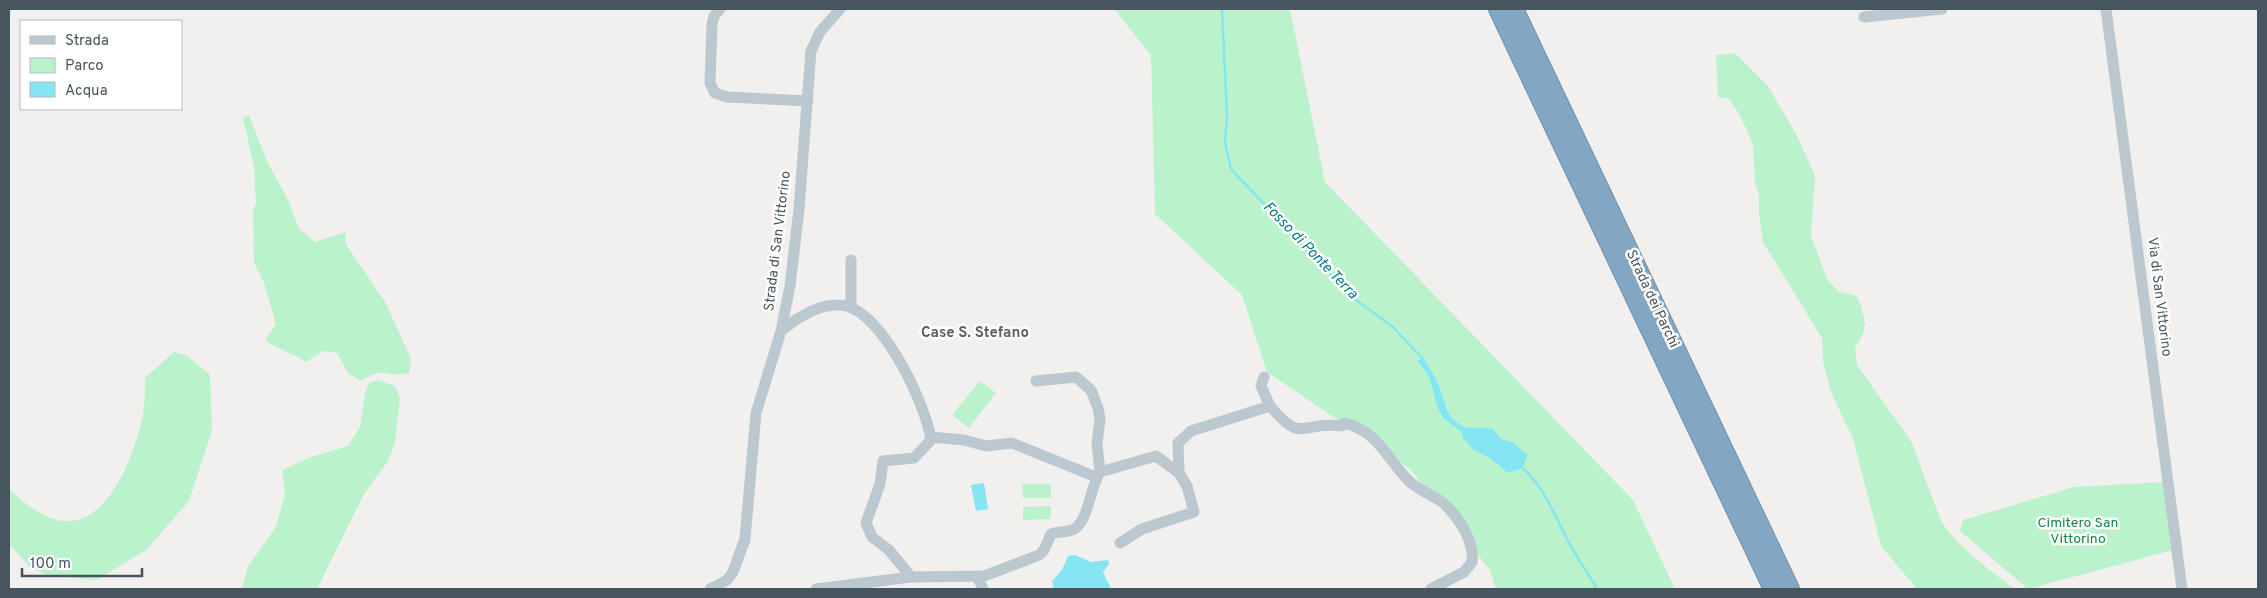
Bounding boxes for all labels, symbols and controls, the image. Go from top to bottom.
legend [20,20,182,110]
text: Strada [65,32,109,51]
text: Parco [65,57,104,76]
text: Acqua [65,82,108,101]
street label: Strada di San Vittorino [761,170,795,312]
water label: Fosso di Ponte Terra [1259,198,1362,304]
street label: Via di San Vittorino [2143,236,2175,358]
street label: Strada dei Parchi [1622,247,1682,351]
district label: Case S. Stefano [921,324,1029,343]
park label: Cimitero San Vittorino [2038,515,2118,548]
scale bar [22,546,142,578]
text: 100 m [30,555,71,574]

